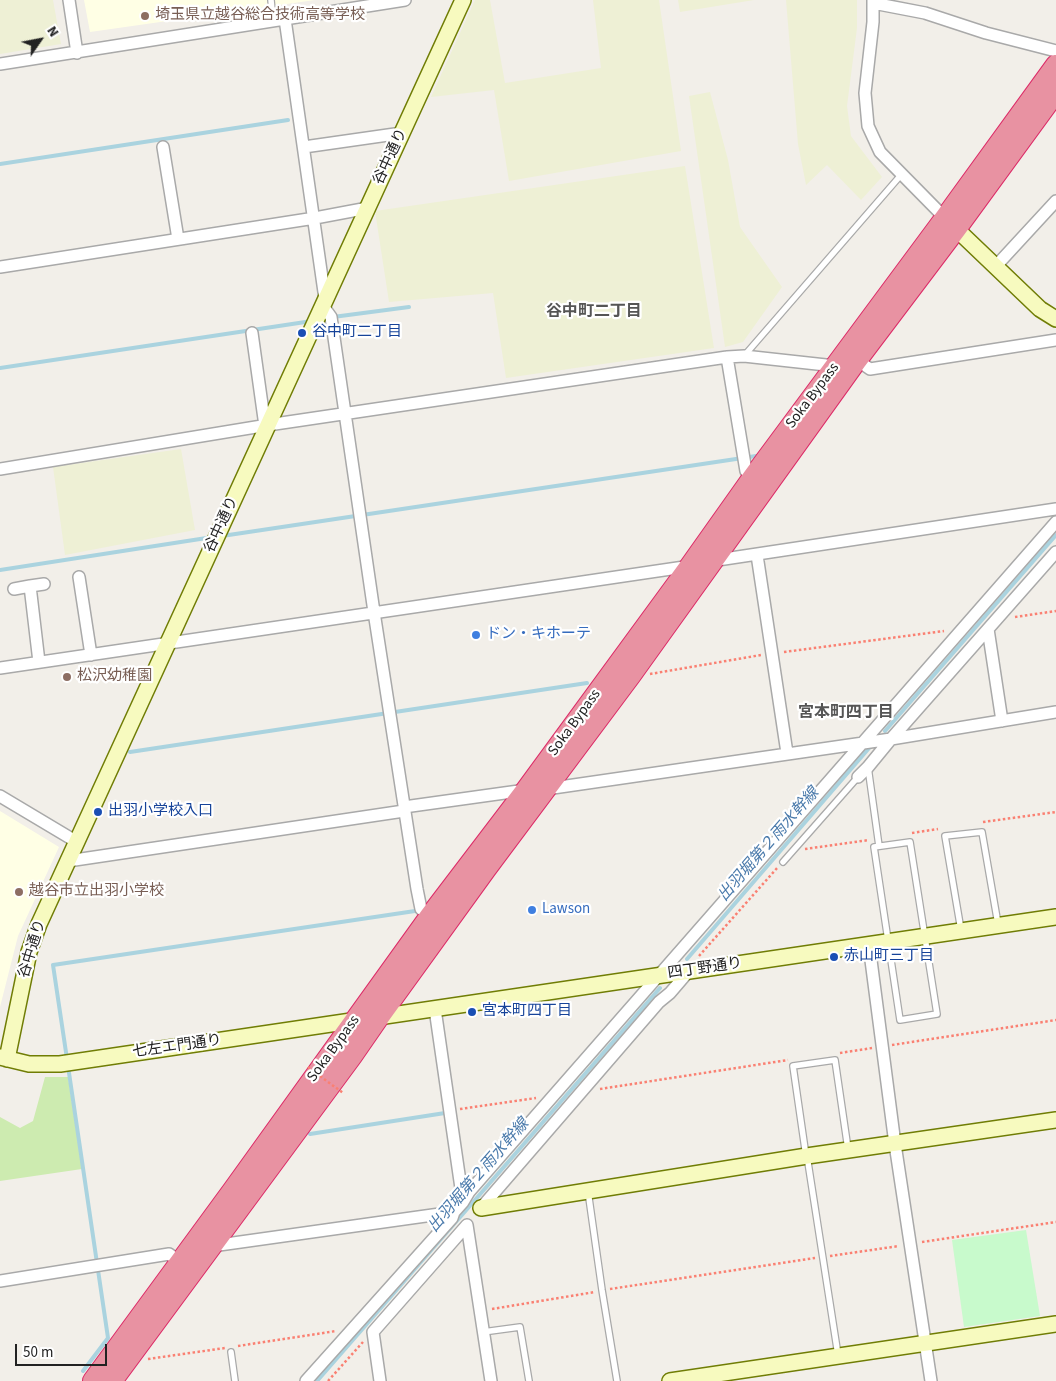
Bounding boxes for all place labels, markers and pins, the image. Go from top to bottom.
place label: 埼玉県立越谷総合技術高等学校 [155,7,365,25]
marker: 埼玉県立越谷総合技術高等学校 [139,10,151,22]
place label: 谷中町二丁目 [312,324,402,342]
marker: 谷中町二丁目 [296,327,308,339]
place label: ドン・キホーテ [486,626,591,644]
marker: ドン・キホーテ [470,629,482,641]
place label: 松沢幼稚園 [77,668,152,686]
marker: 松沢幼稚園 [61,671,73,683]
place label: 出羽小学校入口 [108,803,213,821]
marker: 出羽小学校入口 [92,806,104,818]
place label: 越谷市立出羽小学校 [29,883,164,901]
marker: 越谷市立出羽小学校 [13,886,25,898]
place label: Lawson [542,901,590,919]
marker: Lawson [526,904,538,916]
place label: 赤山町三丁目 [844,948,934,966]
marker: 赤山町三丁目 [828,951,840,963]
place label: 宮本町四丁目 [482,1003,572,1021]
marker: 宮本町四丁目 [466,1006,478,1018]

